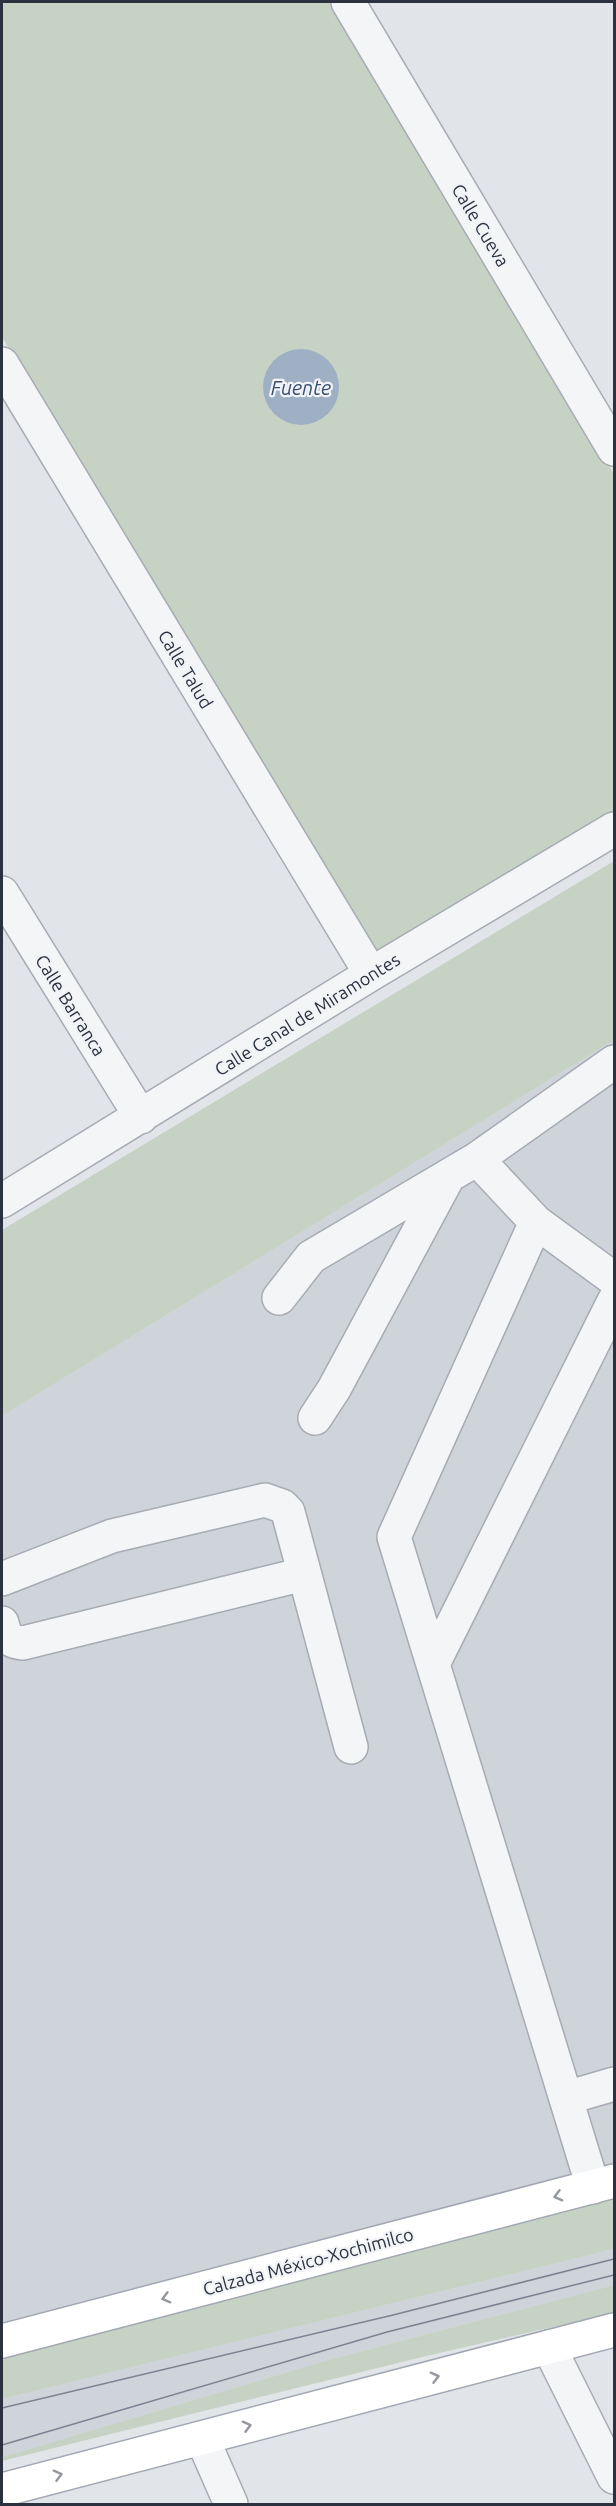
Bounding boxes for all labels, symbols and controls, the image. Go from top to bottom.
street label: Calle Cueva [449,180,513,270]
water label: Fuente [271,376,331,399]
street label: Calle Talud [155,626,217,712]
street label: Calle Canal de Miramontes [211,949,403,1079]
street label: Calle Barranca [32,951,110,1059]
one-way arrow [553,2188,563,2201]
street label: Calzada México-Xochimilco [201,2223,415,2299]
one-way arrow [161,2291,172,2303]
one-way arrow [430,2372,440,2384]
one-way arrow [242,2421,252,2434]
one-way arrow [53,2470,63,2483]

